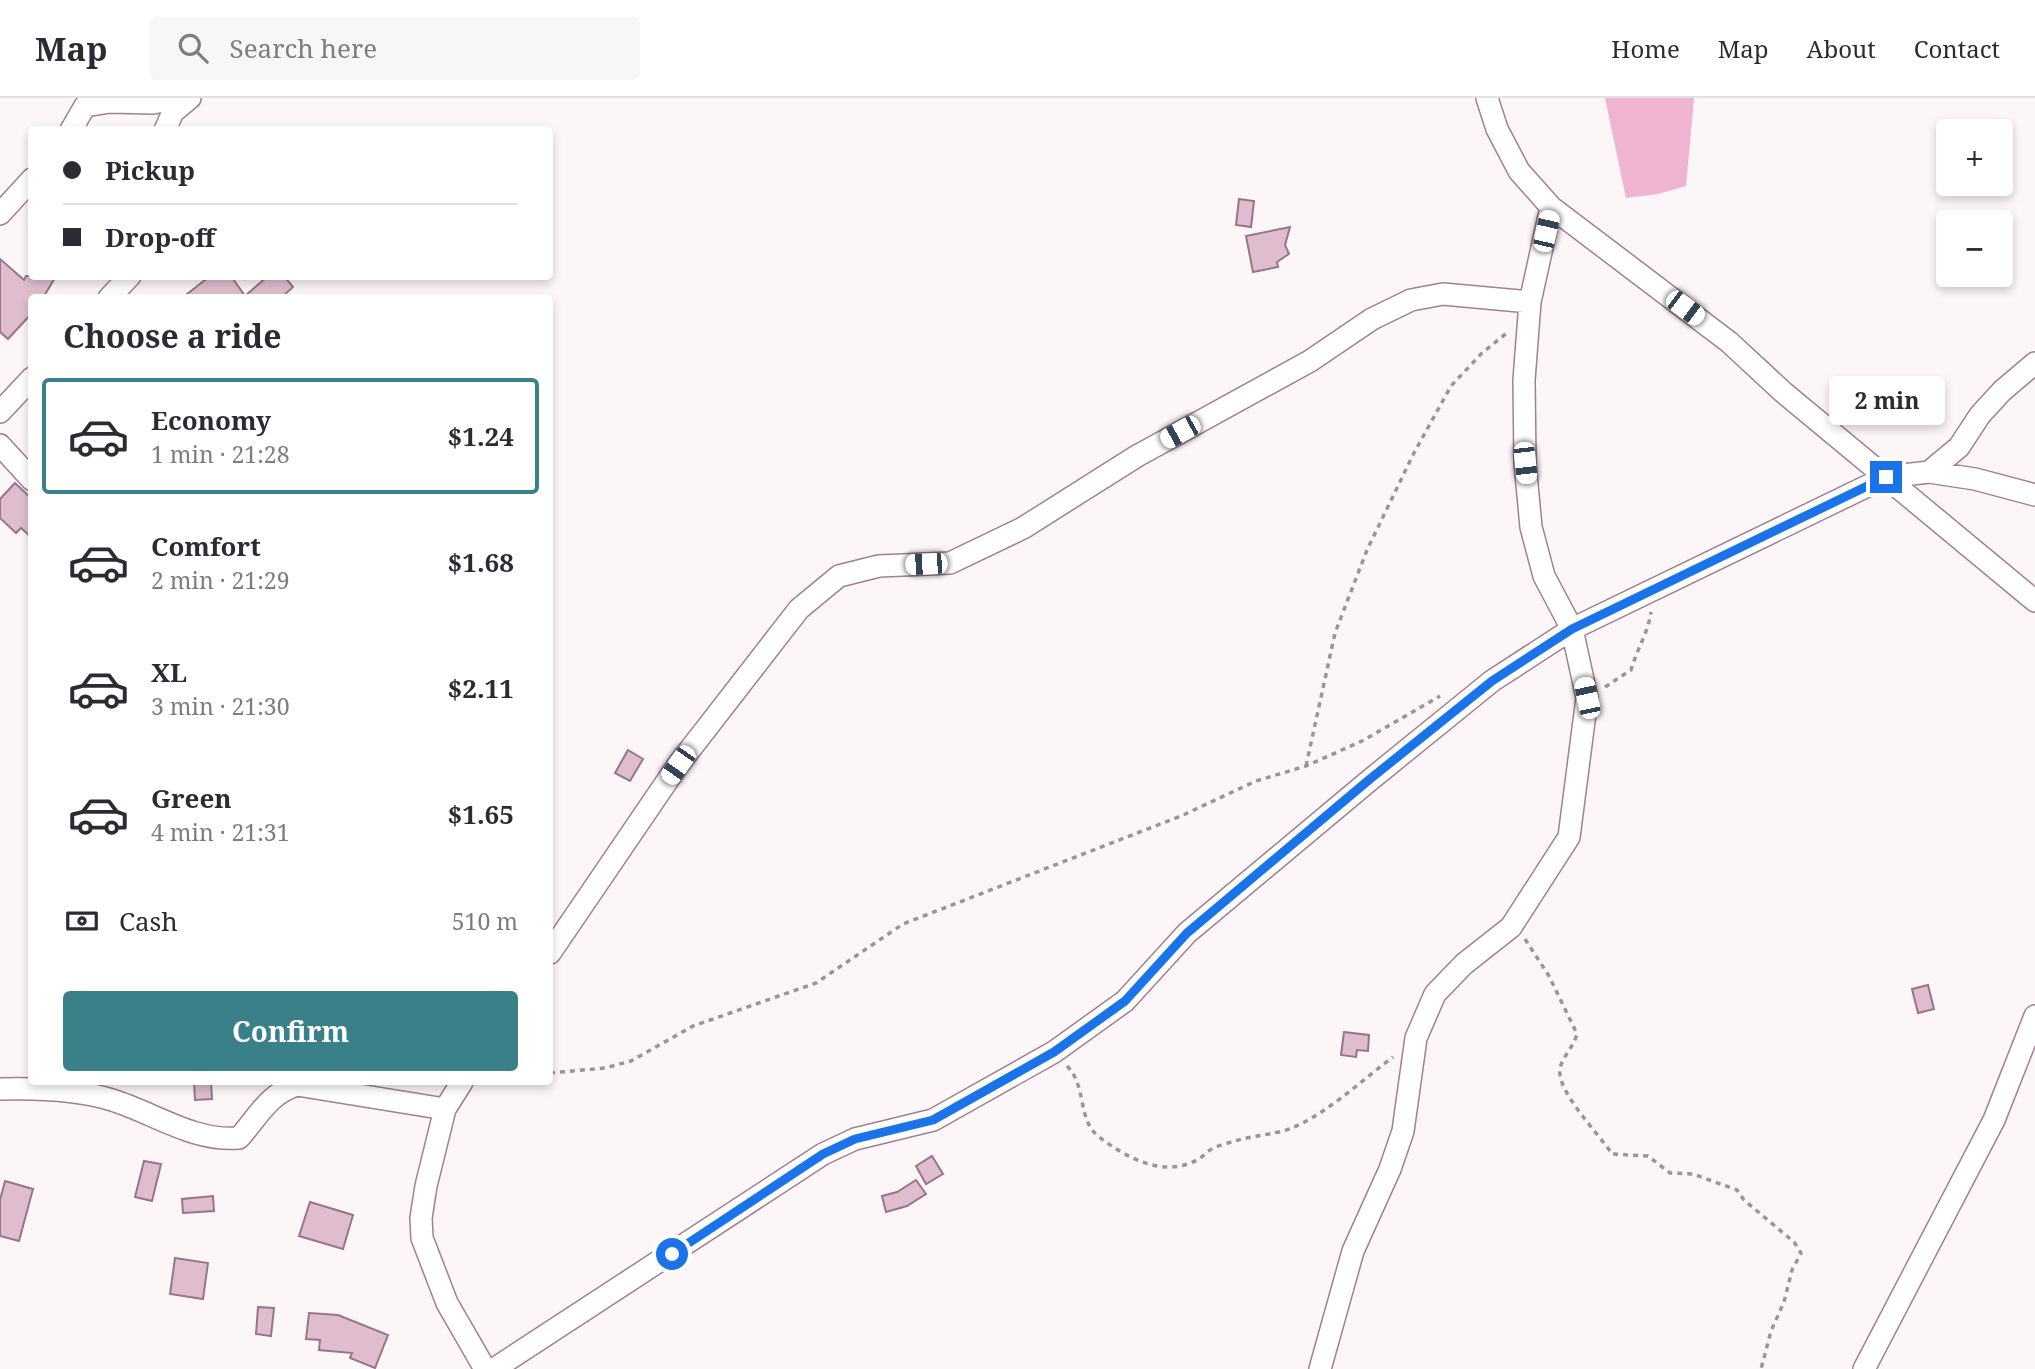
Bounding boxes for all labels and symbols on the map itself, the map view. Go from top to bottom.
car [1532,208,1561,254]
car [1662,287,1709,329]
callout: 2 min [1828,376,1944,424]
car [1157,413,1204,451]
car [1513,441,1538,485]
route end [1870,461,1902,493]
car [905,553,948,575]
car [1573,675,1602,721]
car [658,742,699,788]
route start [656,1238,688,1270]

